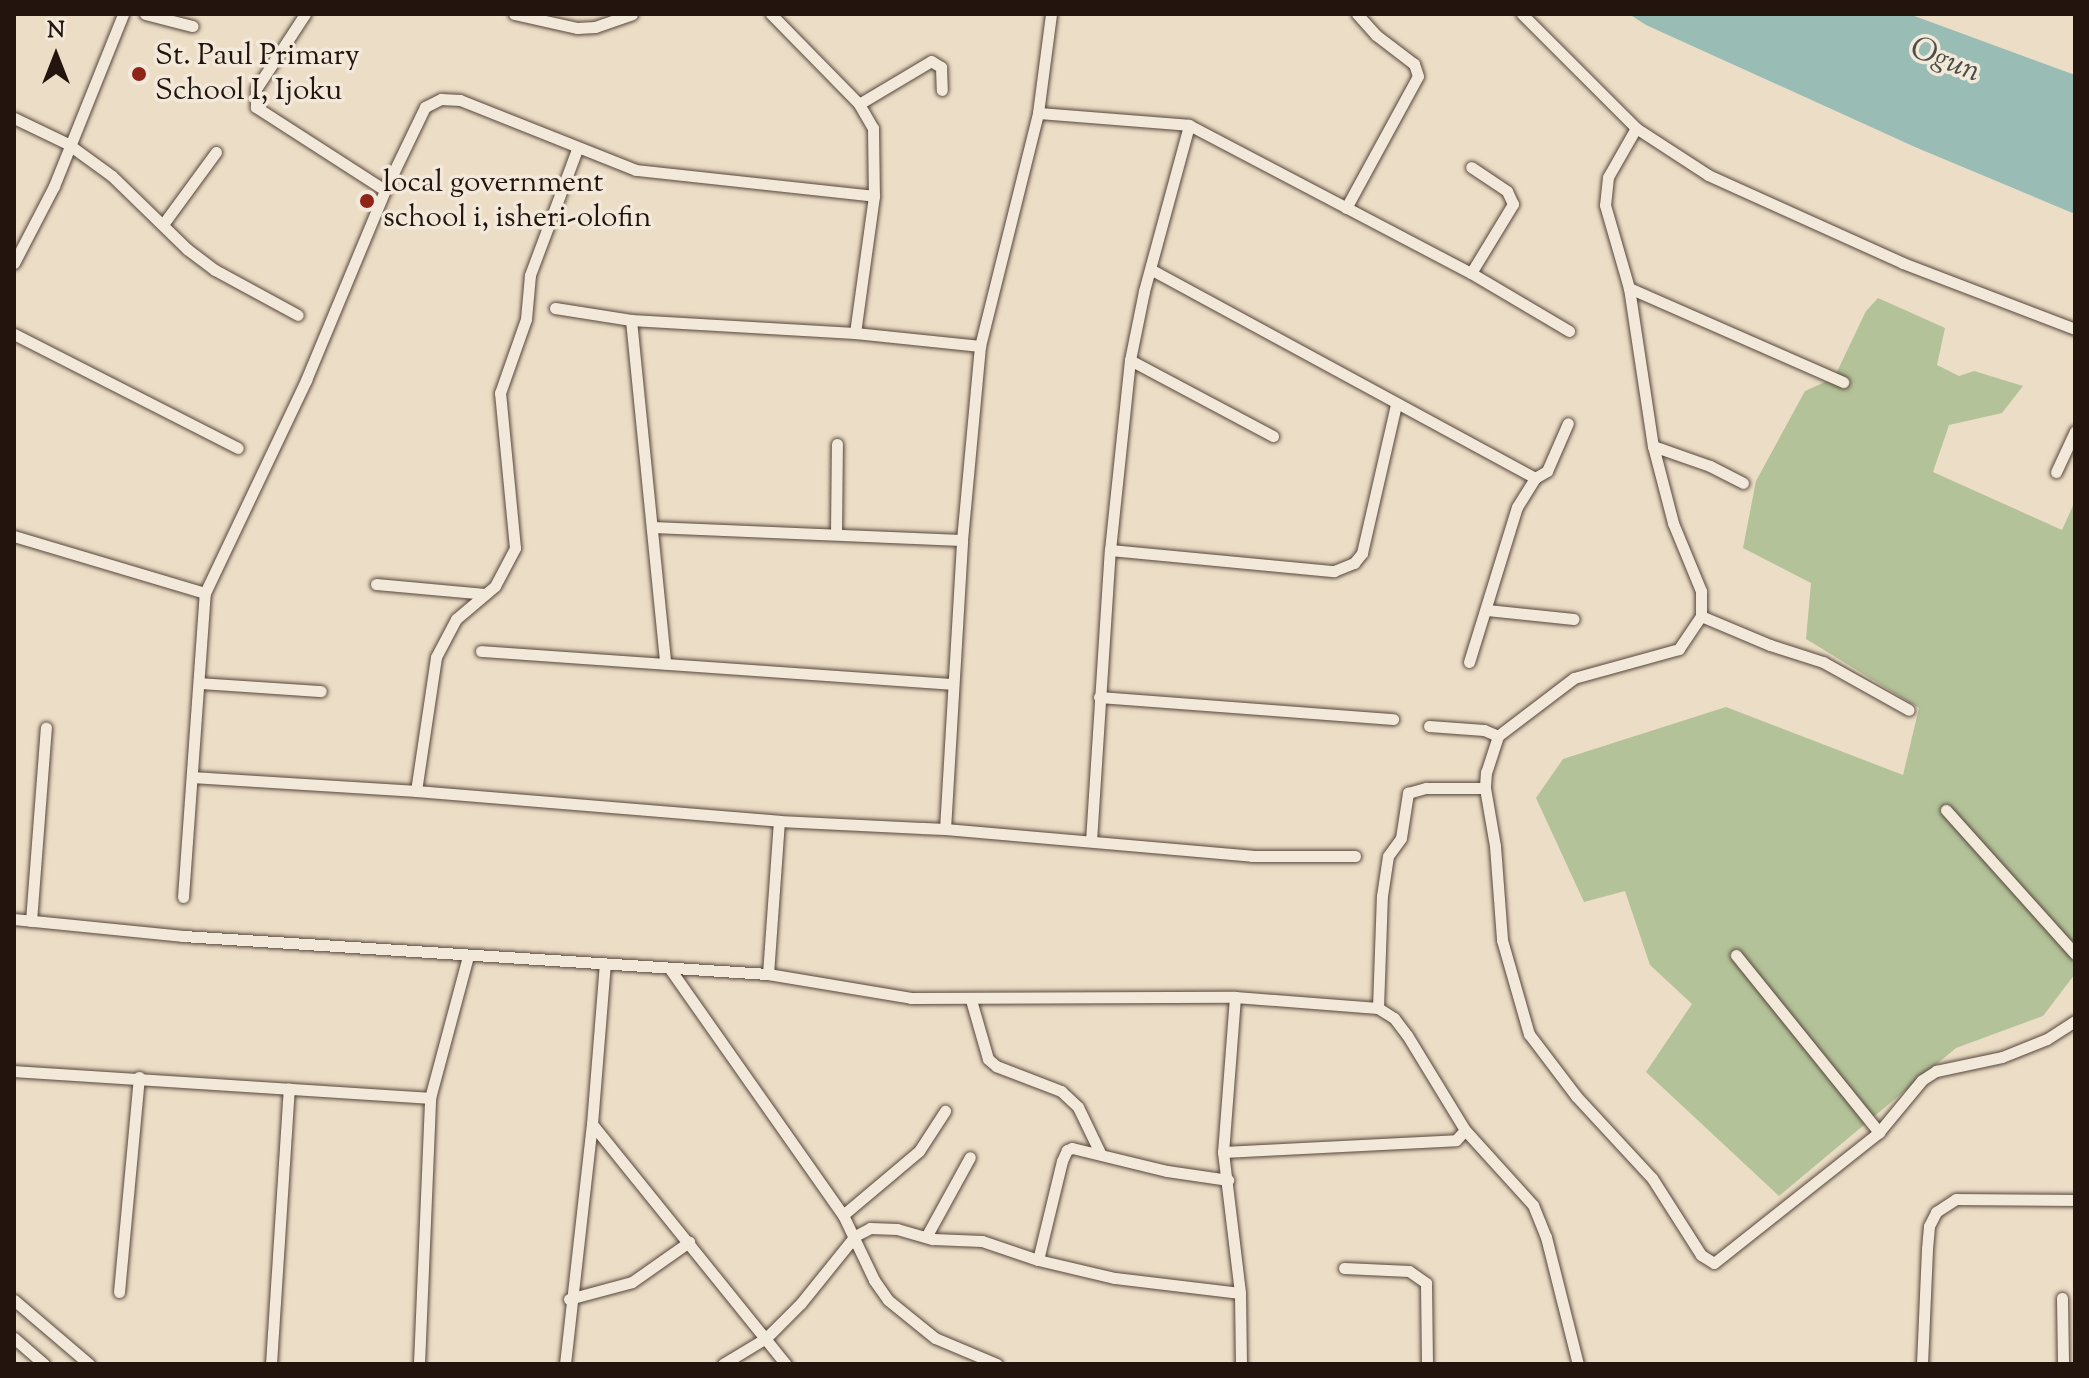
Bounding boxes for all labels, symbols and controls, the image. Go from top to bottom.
north arrow [16,16,96,96]
text: N [47,16,65,48]
water label: Ogun [1904,30,1986,92]
place label: St. Paul Primary School I, Ijoku [155,39,360,110]
marker: St. Paul Primary School I, Ijoku [130,65,148,83]
place label: local government school i, isheri-olofin [383,166,652,236]
marker: local government school i, isheri-olofin [358,192,376,210]

